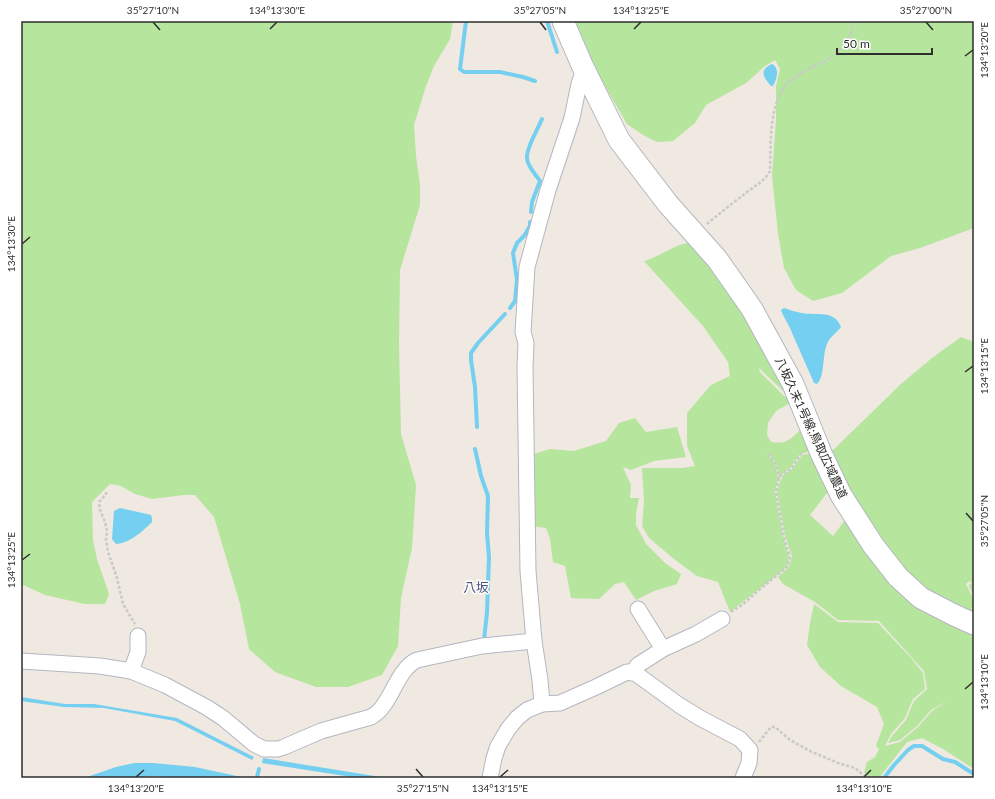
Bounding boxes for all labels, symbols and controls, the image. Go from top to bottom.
text: 35°27'10"N [127,4,179,16]
text: 134°13'30"E [249,4,305,16]
text: 35°27'05"N [514,4,566,16]
text: 134°13'25"E [613,4,669,16]
text: 35°27'00"N [900,4,952,16]
text: 134°13'20"E [978,22,990,78]
scale bar [837,30,932,56]
text: 50 m [843,36,870,51]
text: 134°13'30"E [5,216,17,272]
text: 134°13'15"E [978,338,990,394]
street label: 八坂久末1号線;鳥取広域農道 [772,355,851,501]
text: 35°27'05"N [978,495,990,547]
text: 134°13'25"E [5,532,17,588]
district label: 八坂 [463,579,489,595]
text: 134°13'10"E [978,654,990,710]
text: 134°13'20"E [108,782,164,794]
text: 35°27'15"N [397,782,449,794]
text: 134°13'15"E [472,782,528,794]
text: 134°13'10"E [836,782,892,794]

